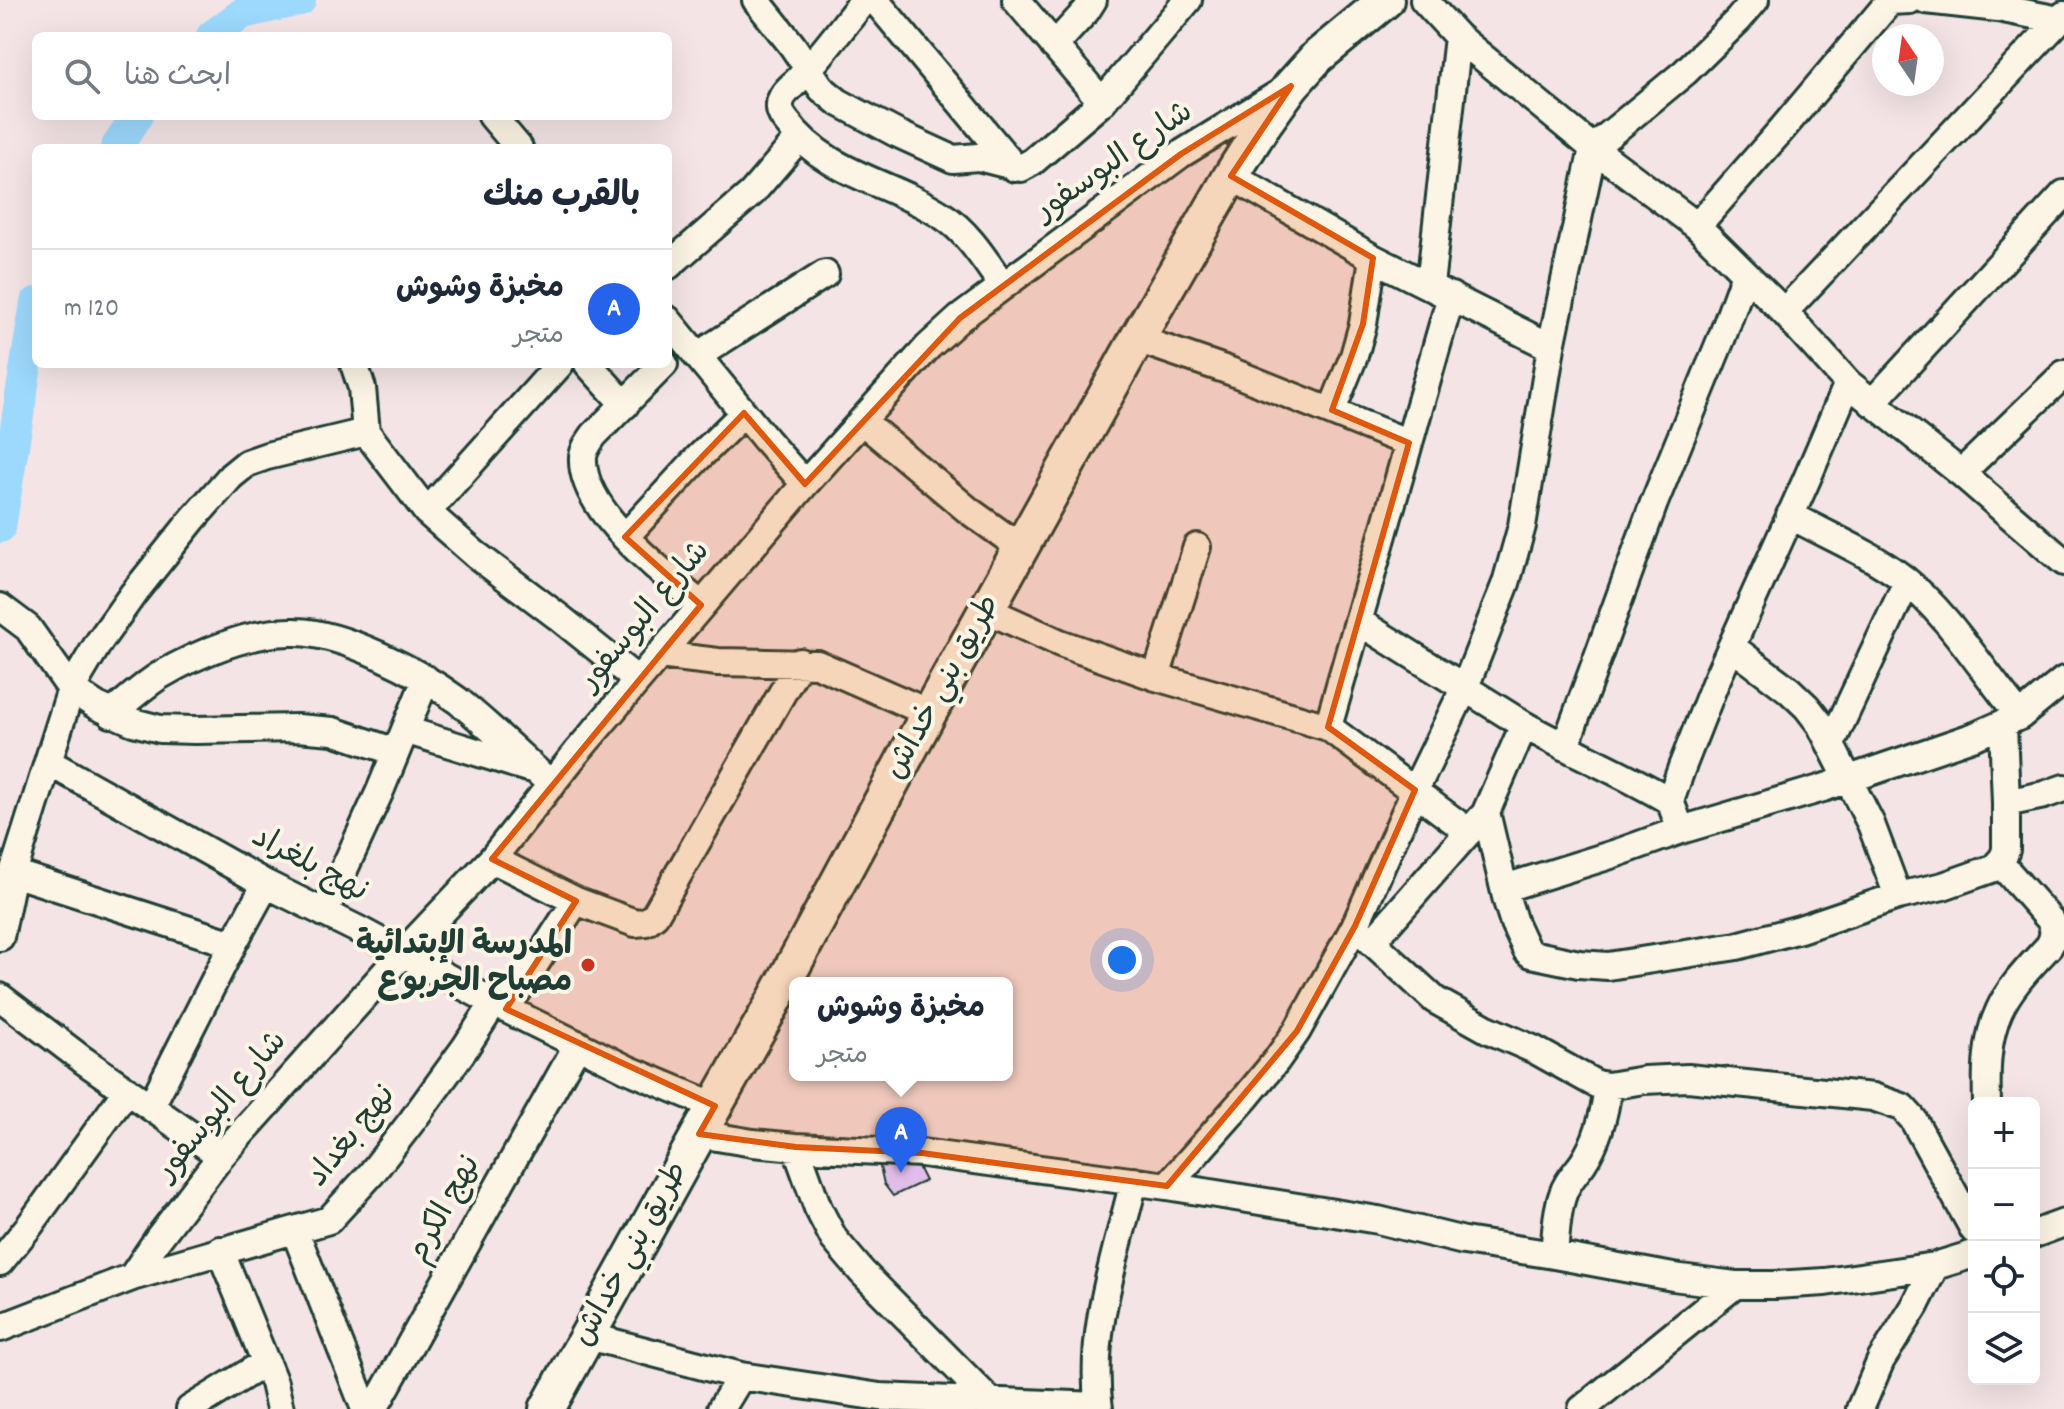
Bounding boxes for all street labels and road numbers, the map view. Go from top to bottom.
street label: شارع البوسفور [1024,91,1204,236]
street label: شارع البوسفور [567,532,723,705]
street label: طريق بني خداش [874,587,1014,789]
street label: نهج بلغراد [242,816,376,916]
street label: شارع البوسفور [144,1022,300,1195]
street label: نهج بغداد [297,1076,409,1198]
street label: نهج الكرم [397,1147,495,1273]
street label: طريق بني خداش [562,1154,702,1356]

